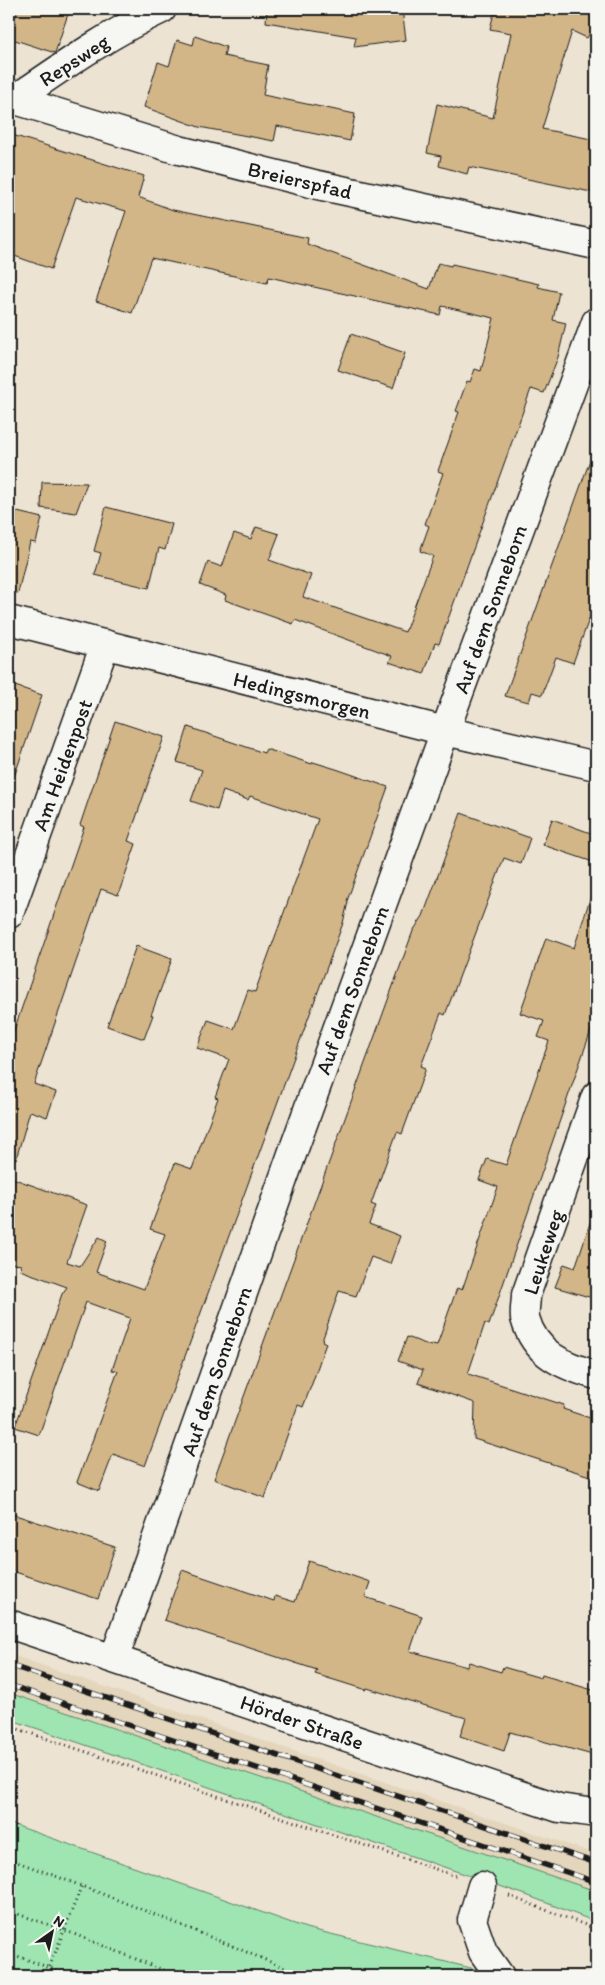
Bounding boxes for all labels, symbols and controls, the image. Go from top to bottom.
street label: Repsweg [34,28,114,92]
street label: Breierspfad [245,156,355,204]
street label: Auf dem Sonneborn [448,521,532,697]
street label: Hedingsmorgen [231,666,373,724]
street label: Am Heidenpost [27,696,97,834]
street label: Auf dem Sonneborn [310,902,394,1078]
street label: Leukeweg [517,1206,569,1298]
street label: Auf dem Sonneborn [175,1283,257,1459]
street label: Hörder Straße [237,1689,367,1755]
north arrow [28,1908,78,1958]
text: N [50,1912,67,1931]

